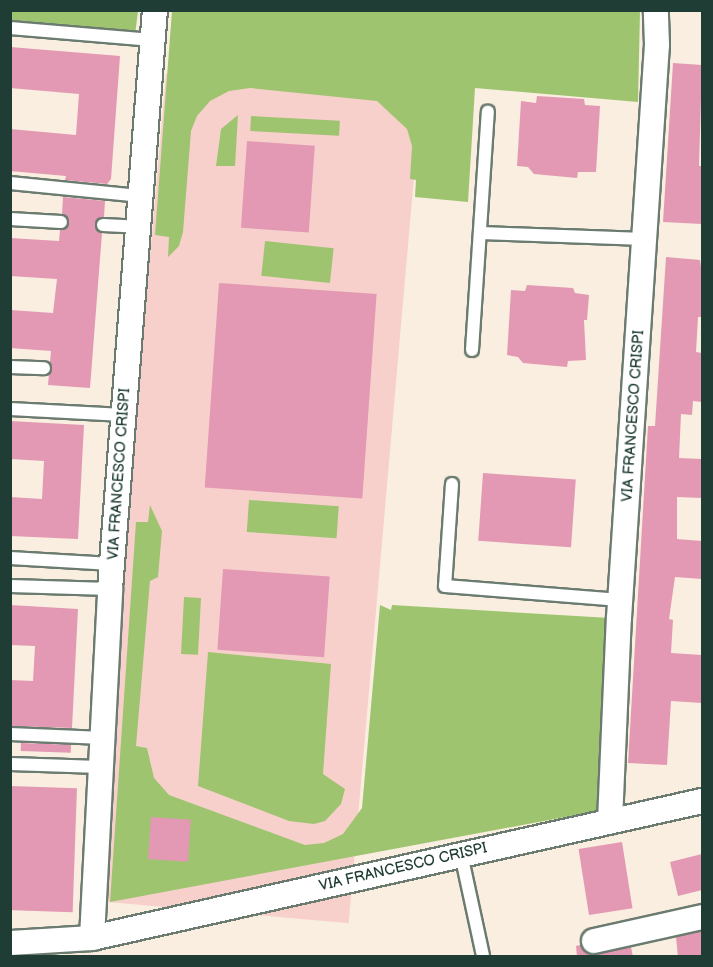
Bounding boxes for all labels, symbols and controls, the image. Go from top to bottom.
street label: VIA FRANCESCO CRISPI [618,330,648,502]
street label: VIA FRANCESCO CRISPI [104,388,134,560]
street label: VIA FRANCESCO CRISPI [317,839,489,895]

